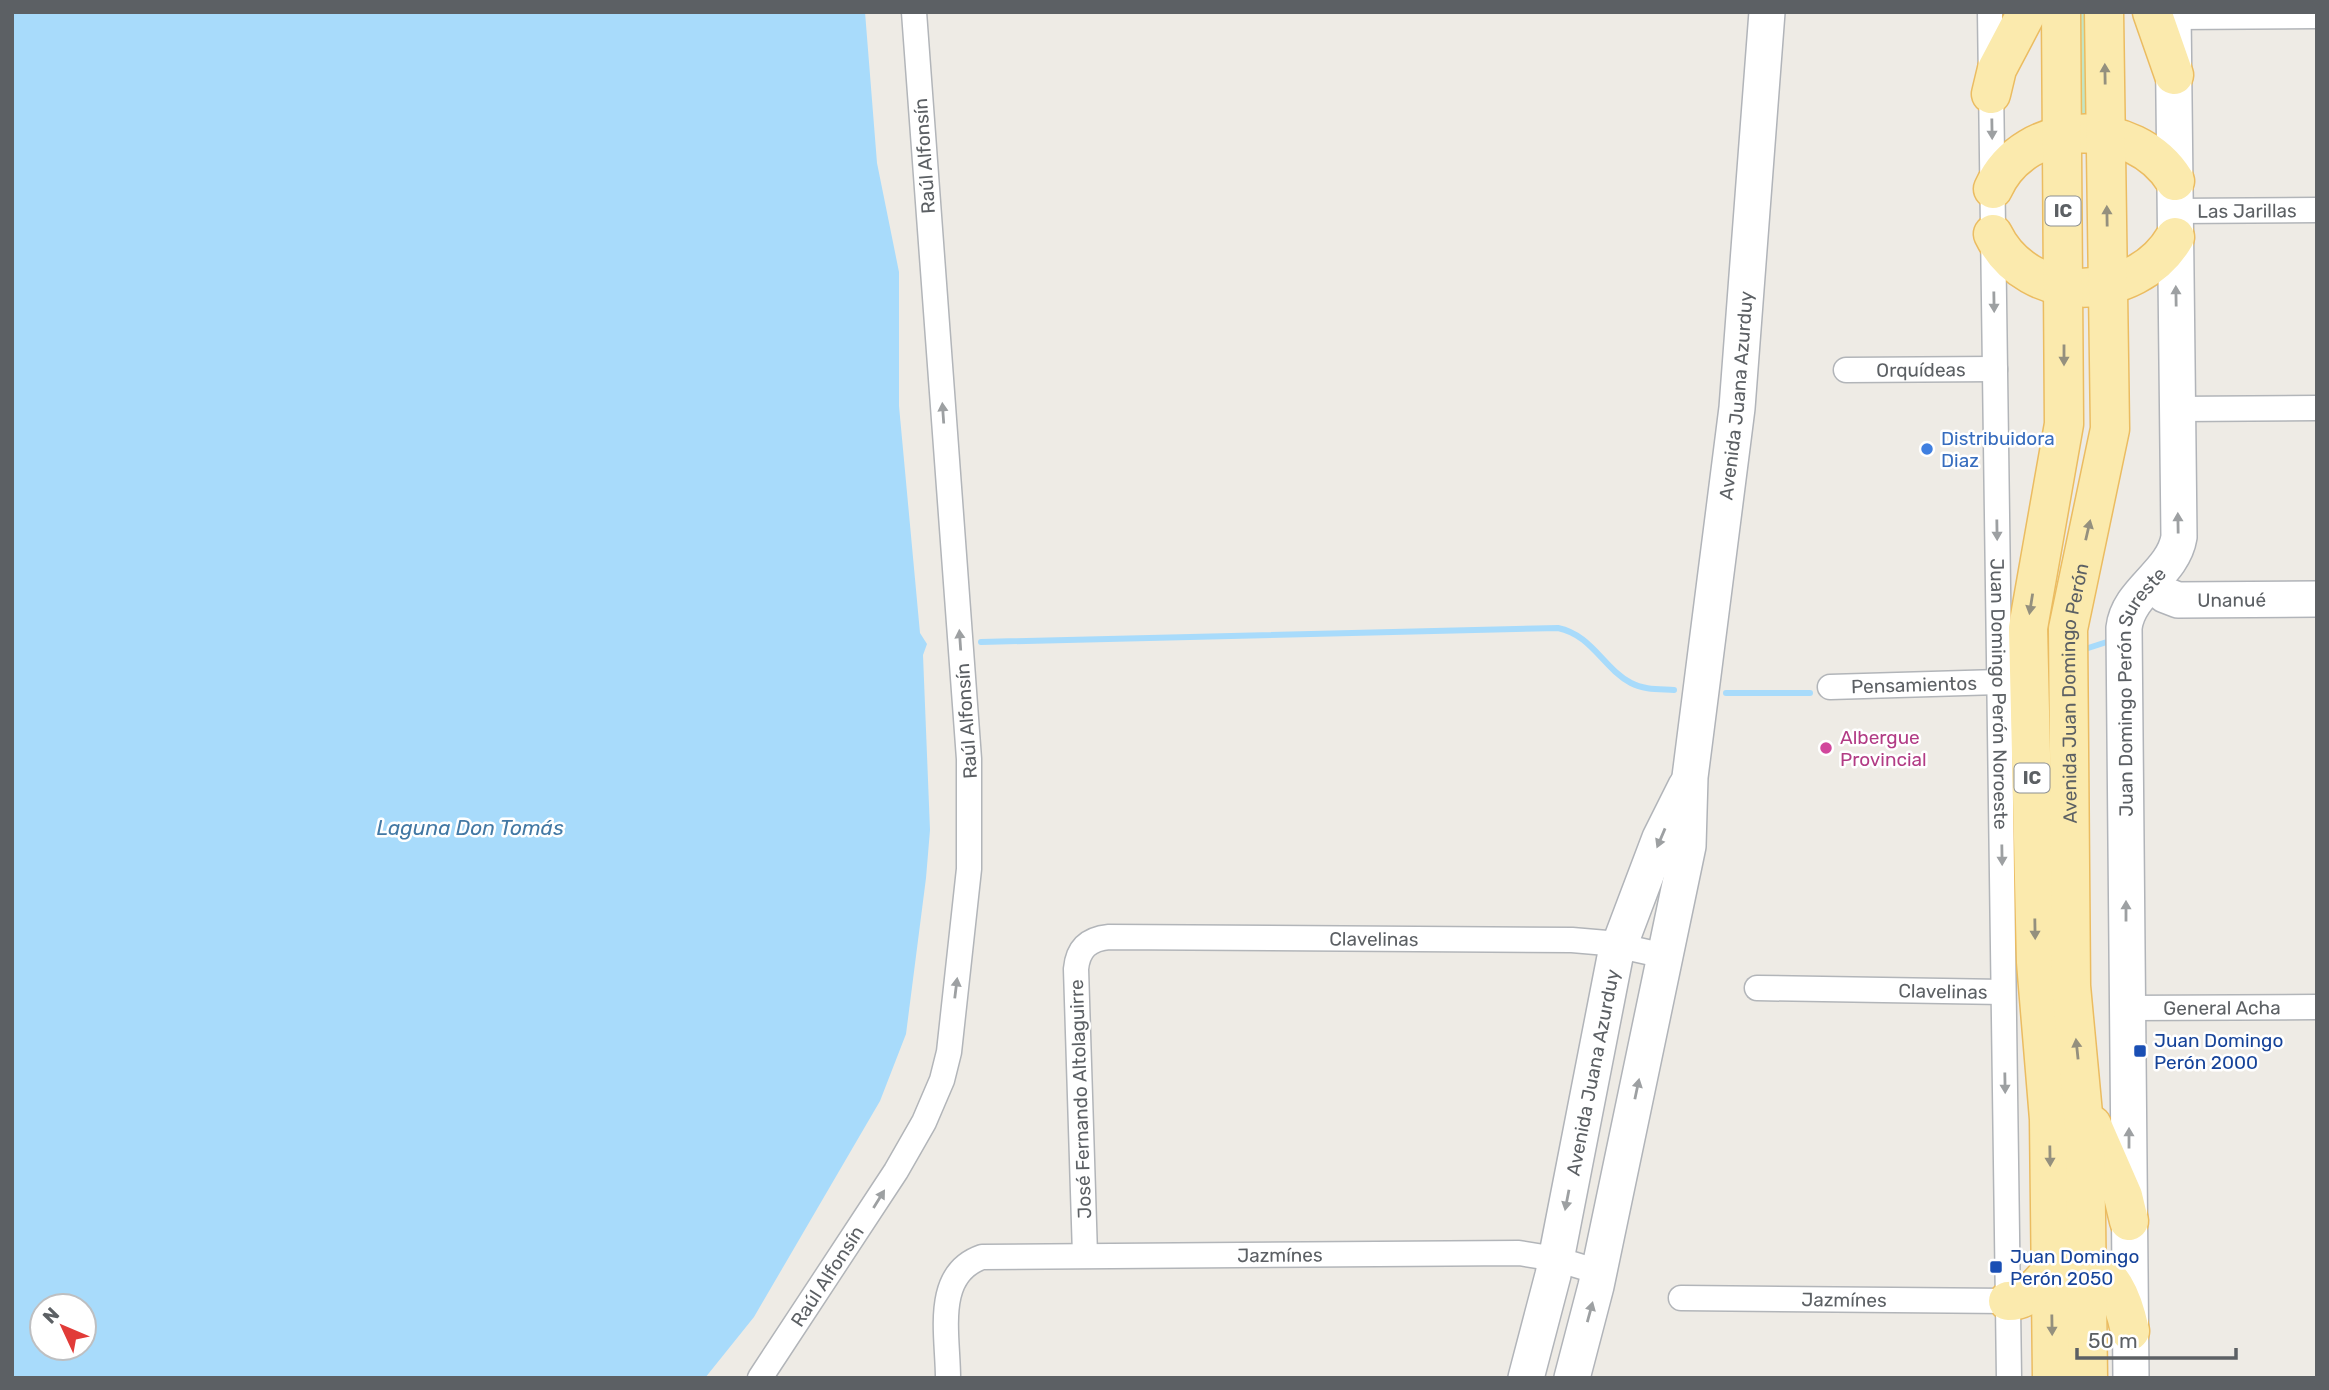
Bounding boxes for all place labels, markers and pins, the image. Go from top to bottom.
place label: Distribuidora Diaz [1941,427,2055,472]
marker: Distribuidora Diaz [1919,441,1935,457]
place label: Albergue Provincial [1840,726,1927,771]
marker: Albergue Provincial [1818,740,1834,756]
place label: Juan Domingo Perón 2000 [2154,1029,2283,1074]
marker: Juan Domingo Perón 2000 [2132,1043,2148,1059]
place label: Juan Domingo Perón 2050 [2010,1245,2139,1290]
marker: Juan Domingo Perón 2050 [1988,1259,2004,1275]

